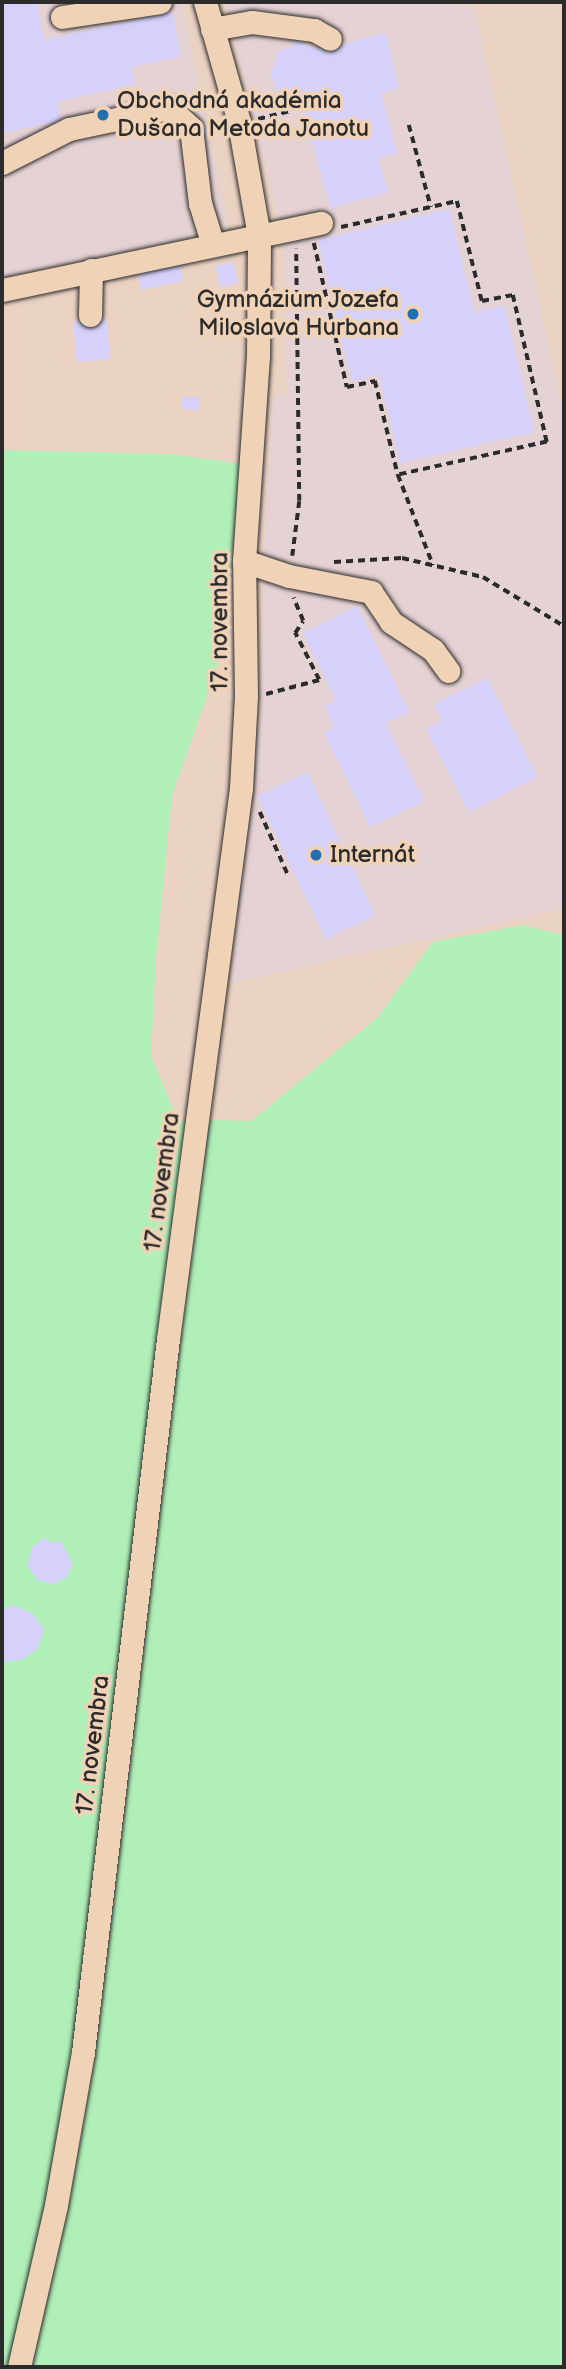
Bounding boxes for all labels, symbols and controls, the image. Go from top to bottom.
place label: Obchodná akadémia Dušana Metoda Janotu [117,87,371,143]
marker: Obchodná akadémia Dušana Metoda Janotu [95,107,111,123]
place label: Gymnázium Jozefa Miloslava Hurbana [195,286,399,342]
marker: Gymnázium Jozefa Miloslava Hurbana [405,306,421,322]
street label: 17. novembra [206,552,234,692]
place label: Internát [330,841,415,869]
marker: Internát [308,847,324,863]
street label: 17. novembra [138,1111,186,1253]
street label: 17. novembra [70,1674,116,1816]

